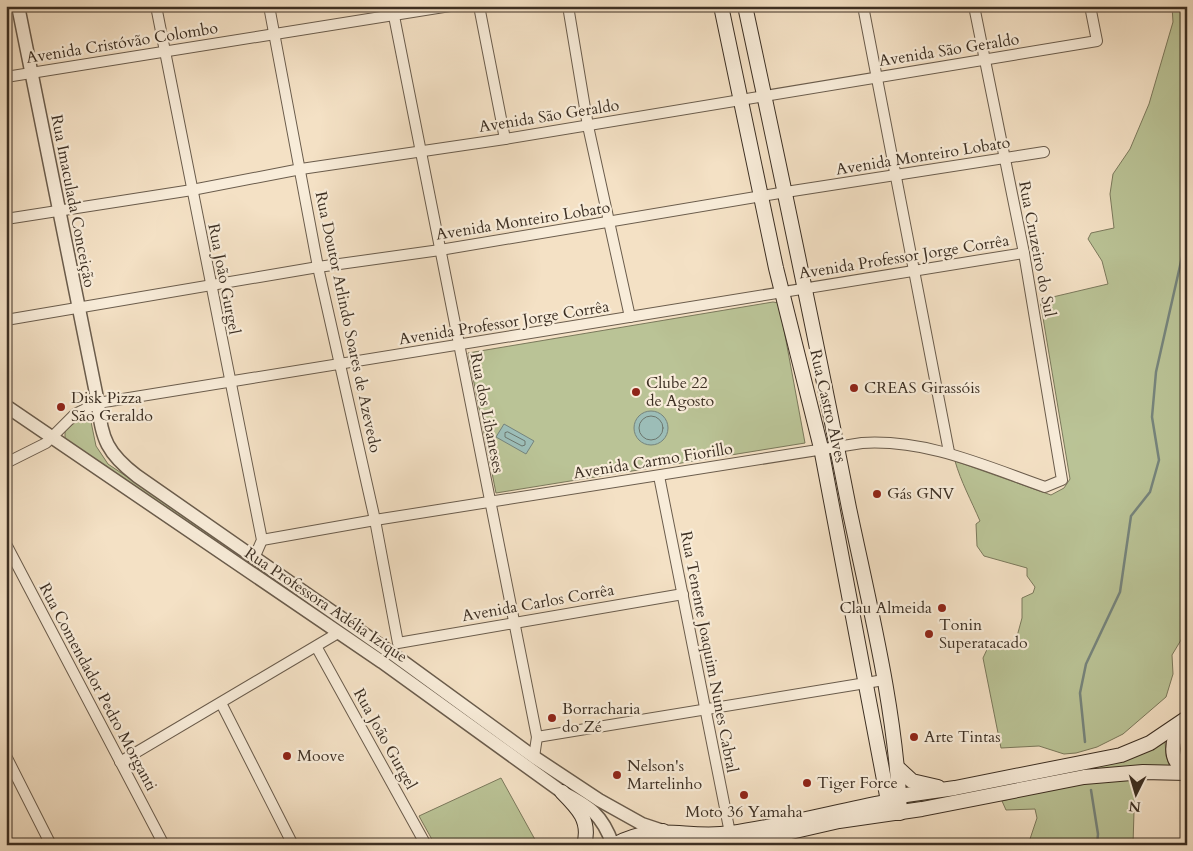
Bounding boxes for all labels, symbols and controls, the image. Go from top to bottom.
street label: Avenida Cristóvão Colombo [24,17,220,69]
street label: Avenida São Geraldo [877,28,1021,72]
street label: Avenida São Geraldo [477,94,621,138]
street label: Rua Imaculada Conceição [45,113,101,290]
street label: Avenida Monteiro Lobato [834,131,1012,181]
street label: Rua Cruzeiro do Sul [1013,179,1061,319]
street label: Rua Doutor Arlindo Soares de Azevedo [310,189,387,455]
street label: Avenida Monteiro Lobato [434,196,612,246]
street label: Rua João Gurgel [202,222,246,336]
street label: Avenida Professor Jorge Corrêa [797,229,1011,285]
street label: Avenida Professor Jorge Corrêa [397,295,611,351]
street label: Rua Castro Alves [804,347,852,465]
street label: Rua dos Libaneses [465,351,509,475]
place label: Clube 22 de Agosto [646,372,714,412]
place label: CREAS Girassóis [864,377,980,399]
marker: CREAS Girassóis [848,382,860,394]
marker: Clube 22 de Agosto [630,386,642,398]
place label: Disk Pizza São Geraldo [71,387,153,427]
marker: Disk Pizza São Geraldo [55,401,67,413]
street label: Avenida Carmo Fiorillo [572,437,735,484]
place label: Gás GNV [887,483,955,505]
marker: Gás GNV [871,488,883,500]
street label: Rua Tenente Joaquim Nunes Cabral [675,529,743,775]
street label: Rua Professora Adélia Izique [240,542,412,668]
street label: Rua Comendador Pedro Morganti [34,579,163,795]
street label: Avenida Carlos Corrêa [460,579,616,627]
place label: Clau Almeida [840,597,932,619]
marker: Clau Almeida [936,602,948,614]
place label: Tonin Superatacado [939,614,1028,654]
marker: Tonin Superatacado [923,628,935,640]
street label: Rua João Gurgel [348,684,422,794]
place label: Borracharia do Zé [562,698,640,738]
marker: Borracharia do Zé [546,712,558,724]
place label: Arte Tintas [924,726,1000,748]
marker: Arte Tintas [908,731,920,743]
place label: Moove [297,745,345,767]
marker: Moove [281,750,293,762]
place label: Nelson's Martelinho [627,755,703,795]
north arrow [1110,768,1160,818]
marker: Nelson's Martelinho [611,769,623,781]
place label: Tiger Force [817,772,898,794]
marker: Tiger Force [801,777,813,789]
marker: Moto 36 Yamaha [738,789,750,801]
text: N [1128,796,1142,816]
place label: Moto 36 Yamaha [685,801,803,823]

